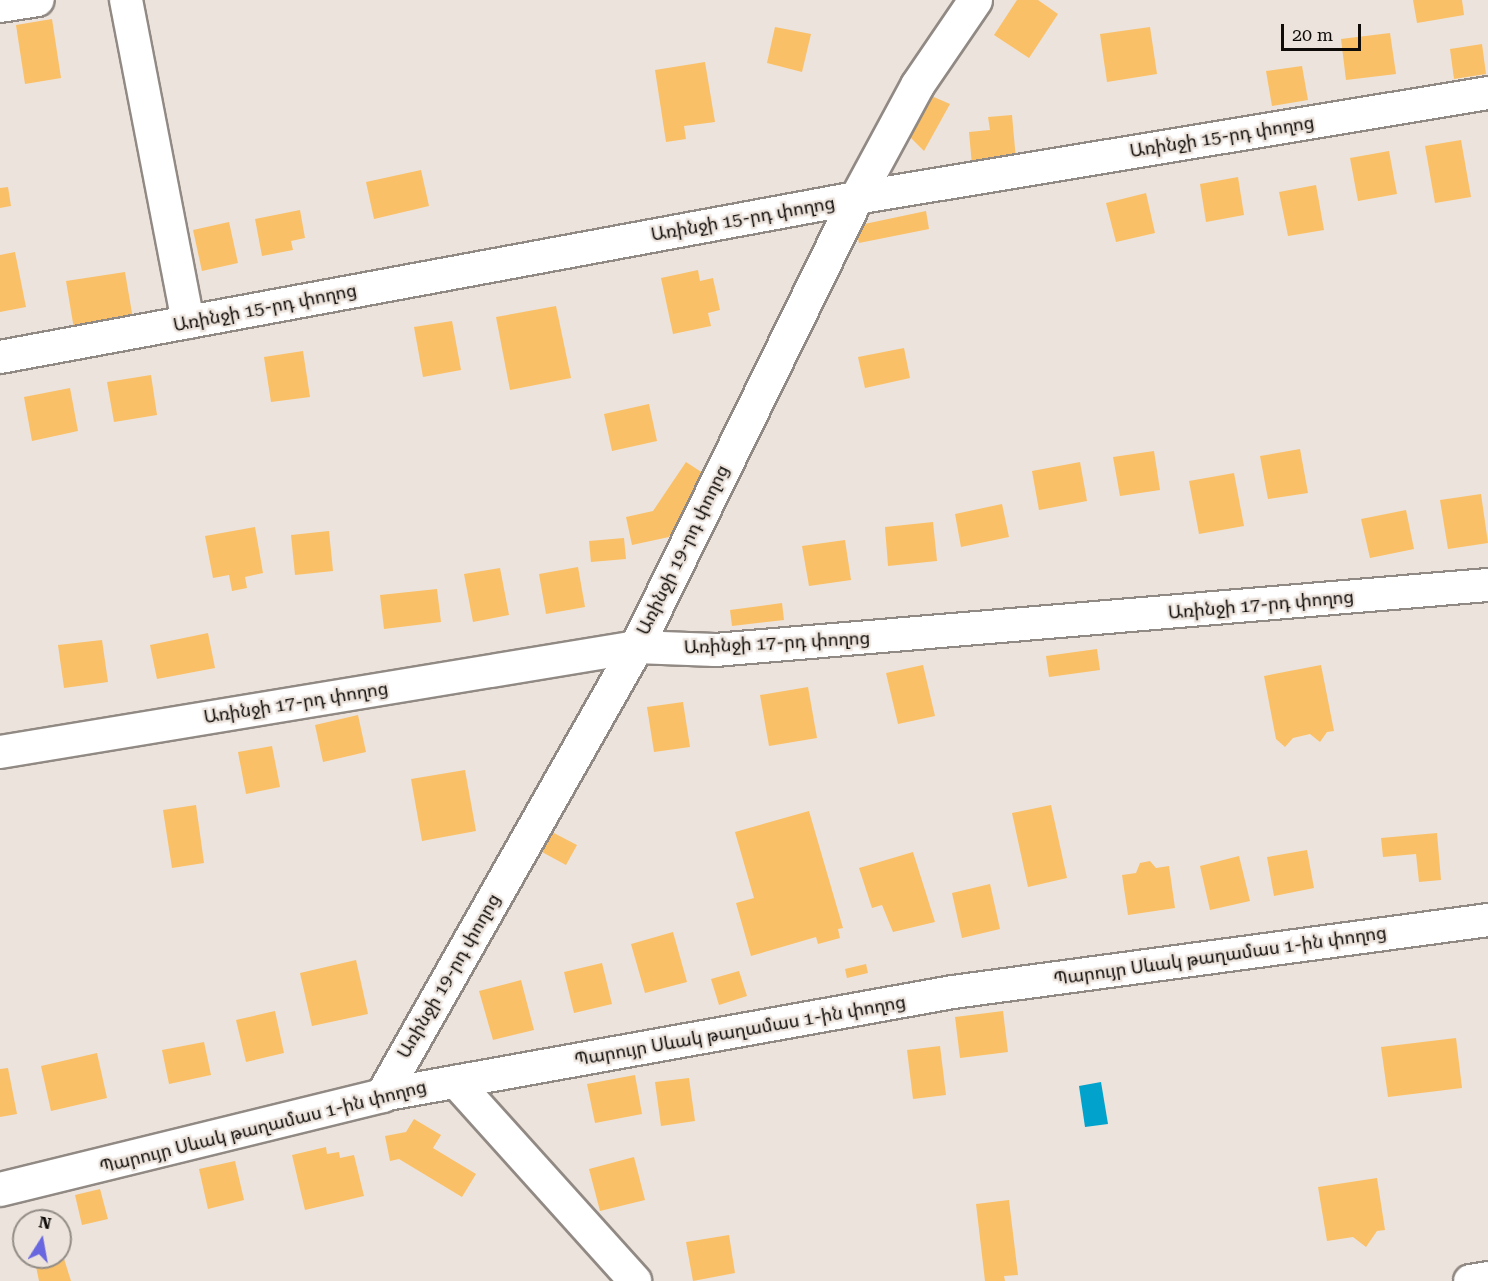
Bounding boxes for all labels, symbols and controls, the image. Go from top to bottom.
scale bar [1284,12,1364,50]
text: 20 m [1292,24,1333,45]
street label: Առինջի 15-րդ փողոց [1128,112,1316,162]
street label: Առինջի 15-րդ փողոց [649,192,837,246]
street label: Առինջի 15-րդ փողոց [171,280,359,336]
street label: Առինջի 19-րդ փողոց [632,461,734,639]
street label: Առինջի 17-րդ փողոց [1167,586,1355,624]
street label: Առինջի 17-րդ փողոց [683,627,871,659]
street label: Առինջի 17-րդ փողոց [202,678,390,728]
street label: Առինջի 19-րդ փողոց [393,890,505,1062]
street label: Պարույր Սևակ թաղամաս 1-ին փողոց [1052,922,1388,990]
street label: Պարույր Սևակ թաղամաս 1-ին փողոց [573,991,907,1071]
street label: Պարույր Սևակ թաղամաս 1-ին փողոց [97,1076,429,1178]
north arrow [12,1209,72,1269]
text: N [37,1212,53,1233]

